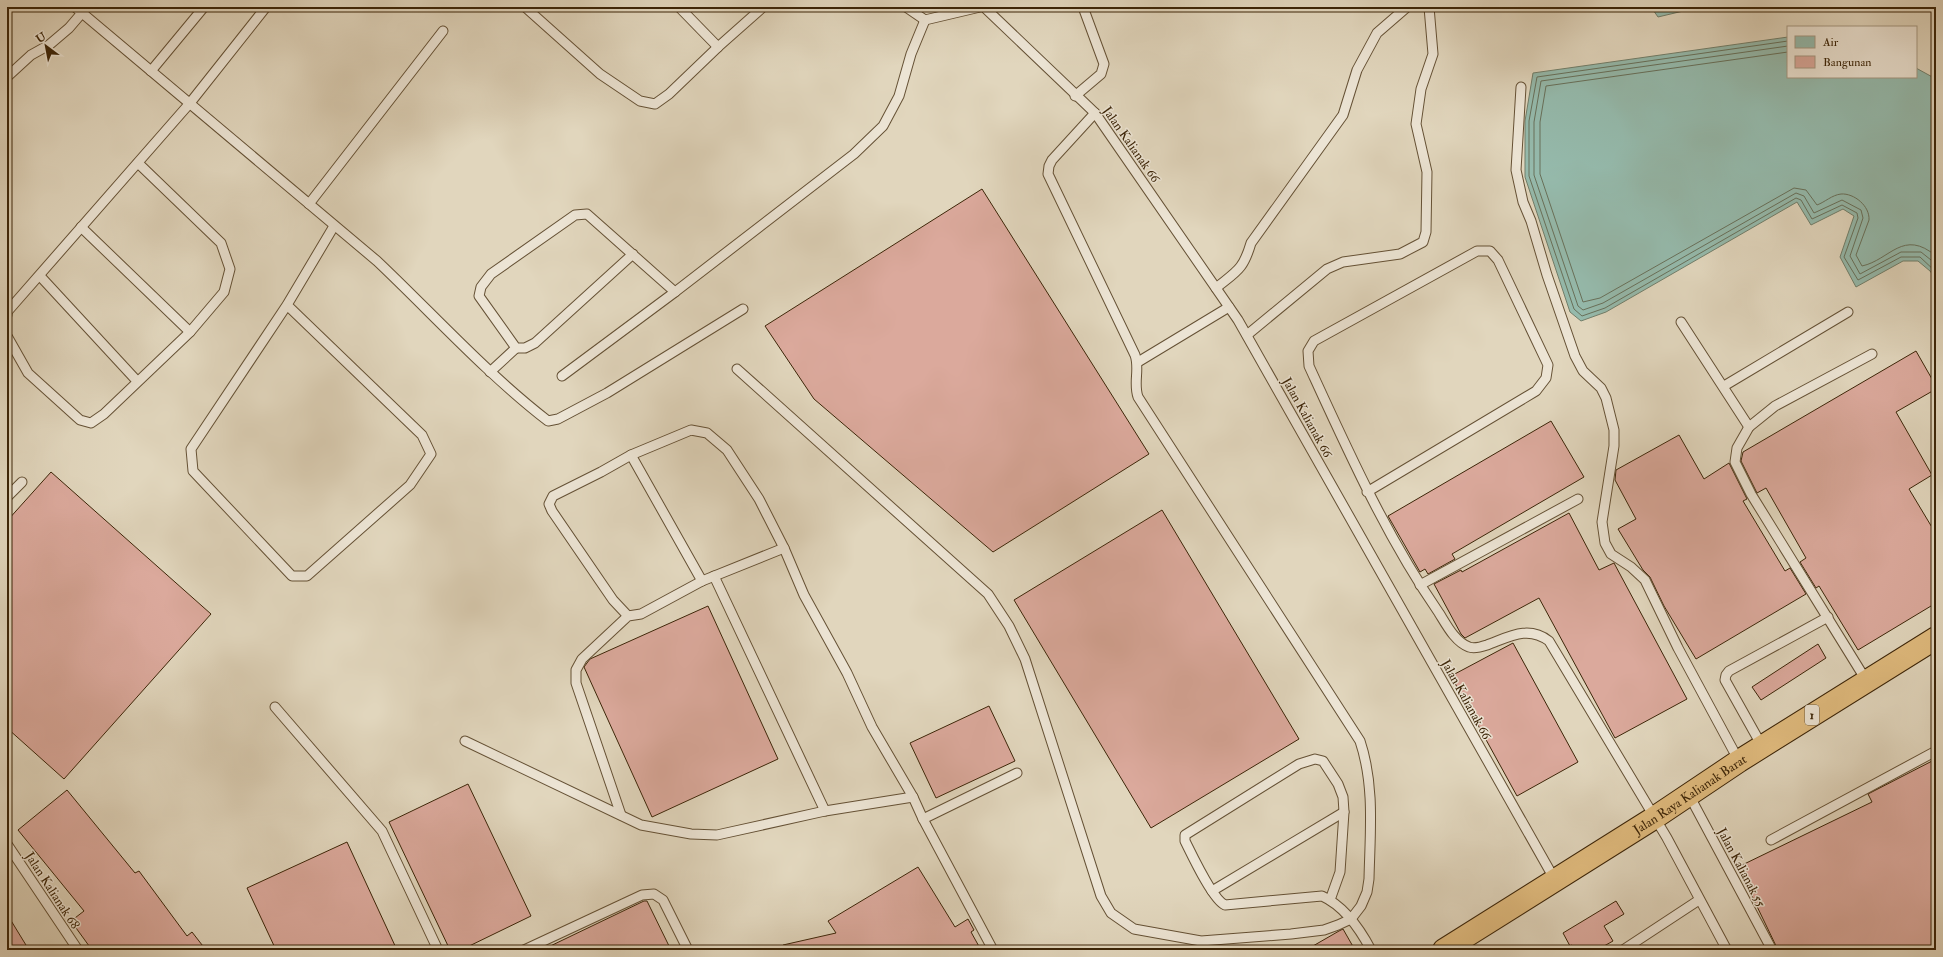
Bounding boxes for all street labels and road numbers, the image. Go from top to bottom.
street label: Jalan Kalianak 66 [1098,103,1164,187]
street label: Jalan Kalianak 66 [1278,374,1336,462]
street label: Jalan Kalianak 66 [1437,656,1495,744]
road number: 1 [1805,705,1819,725]
street label: Jalan Raya Kalianak Barat [1630,751,1750,839]
street label: Jalan Kalianak 55 [1713,824,1769,910]
street label: Jalan Kalianak 68 [21,848,83,932]

